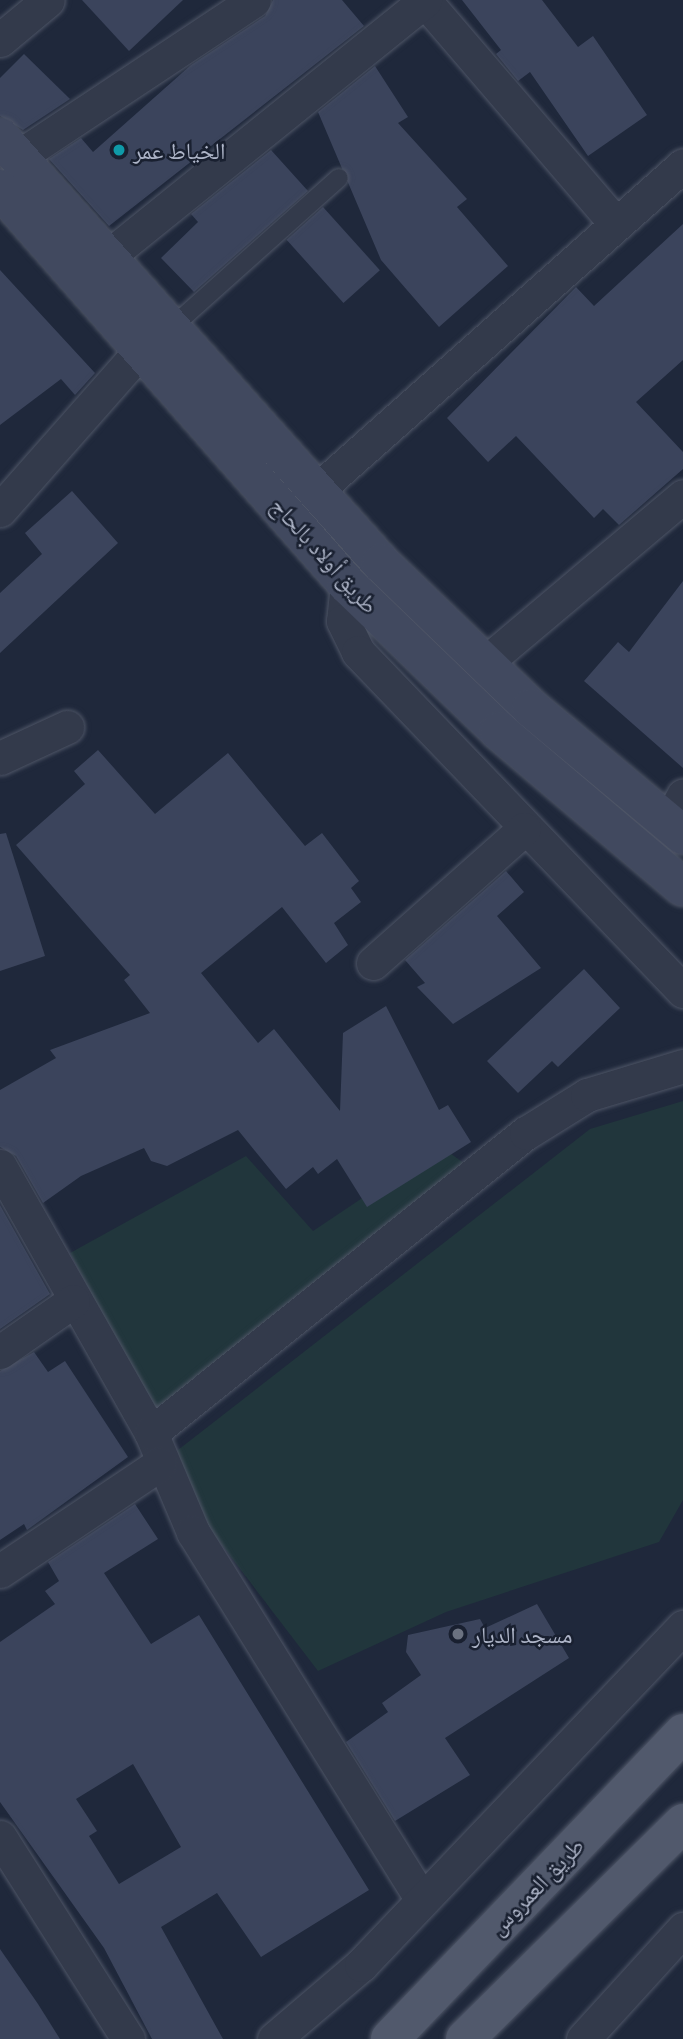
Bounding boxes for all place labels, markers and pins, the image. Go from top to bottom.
place label: الخياط عمر [133,136,225,164]
marker: الخياط عمر [111,142,127,158]
place label: مسجد الديار [472,1620,572,1648]
marker: مسجد الديار [450,1626,466,1642]

